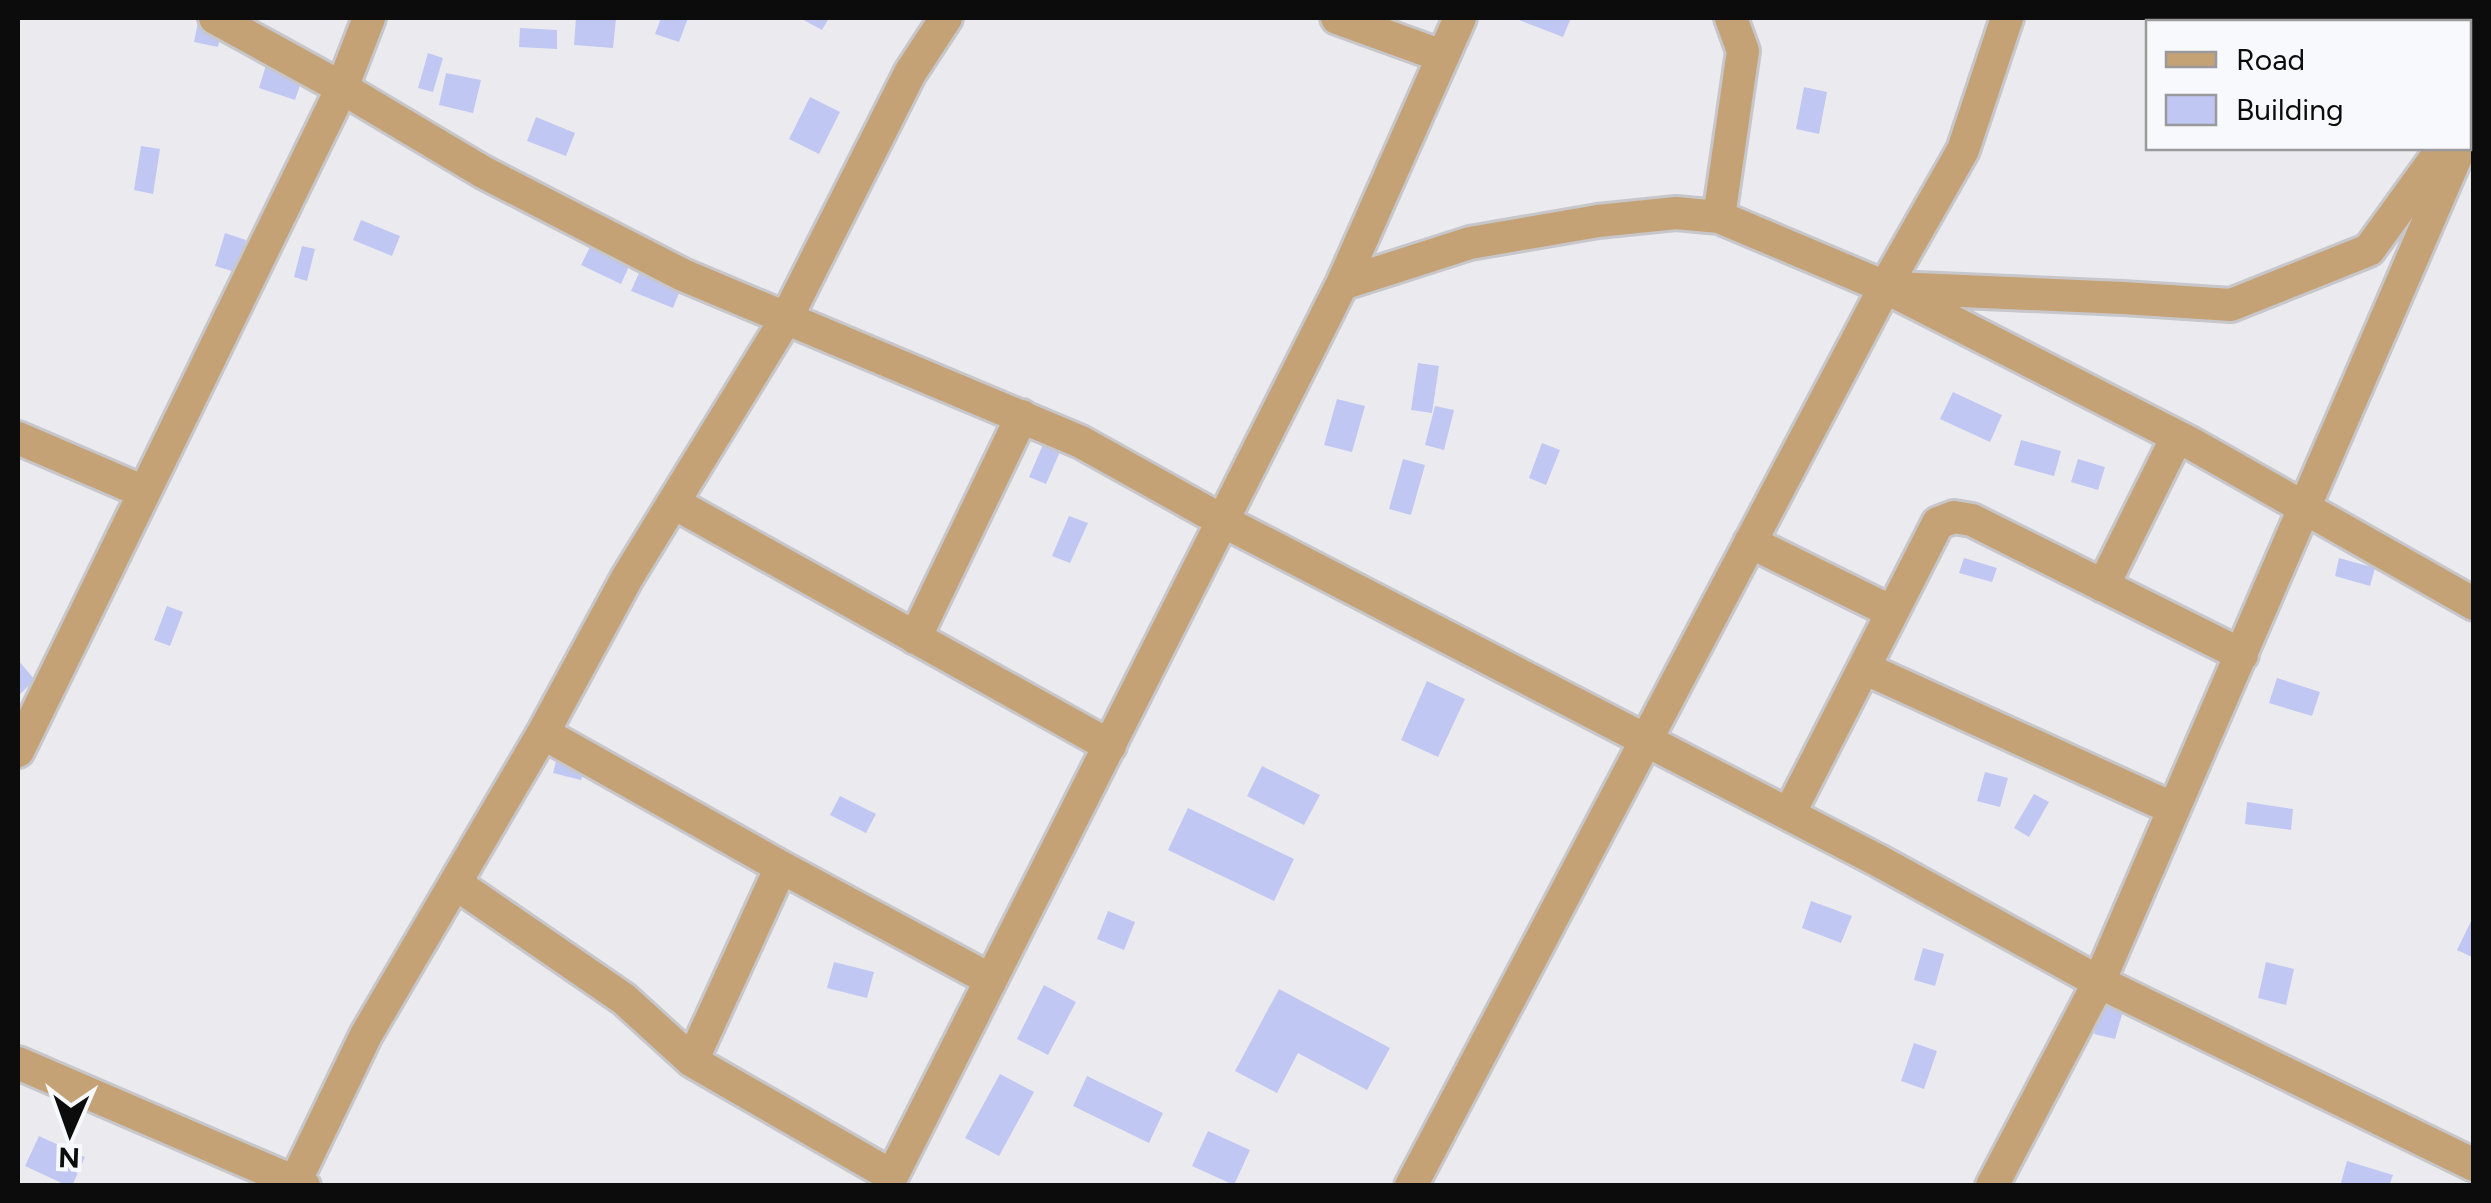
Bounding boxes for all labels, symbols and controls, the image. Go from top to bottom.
legend [2146,20,2471,150]
text: Road [2236,41,2305,78]
text: Building [2236,91,2344,128]
north arrow [20,1083,120,1183]
text: N [58,1141,81,1175]

